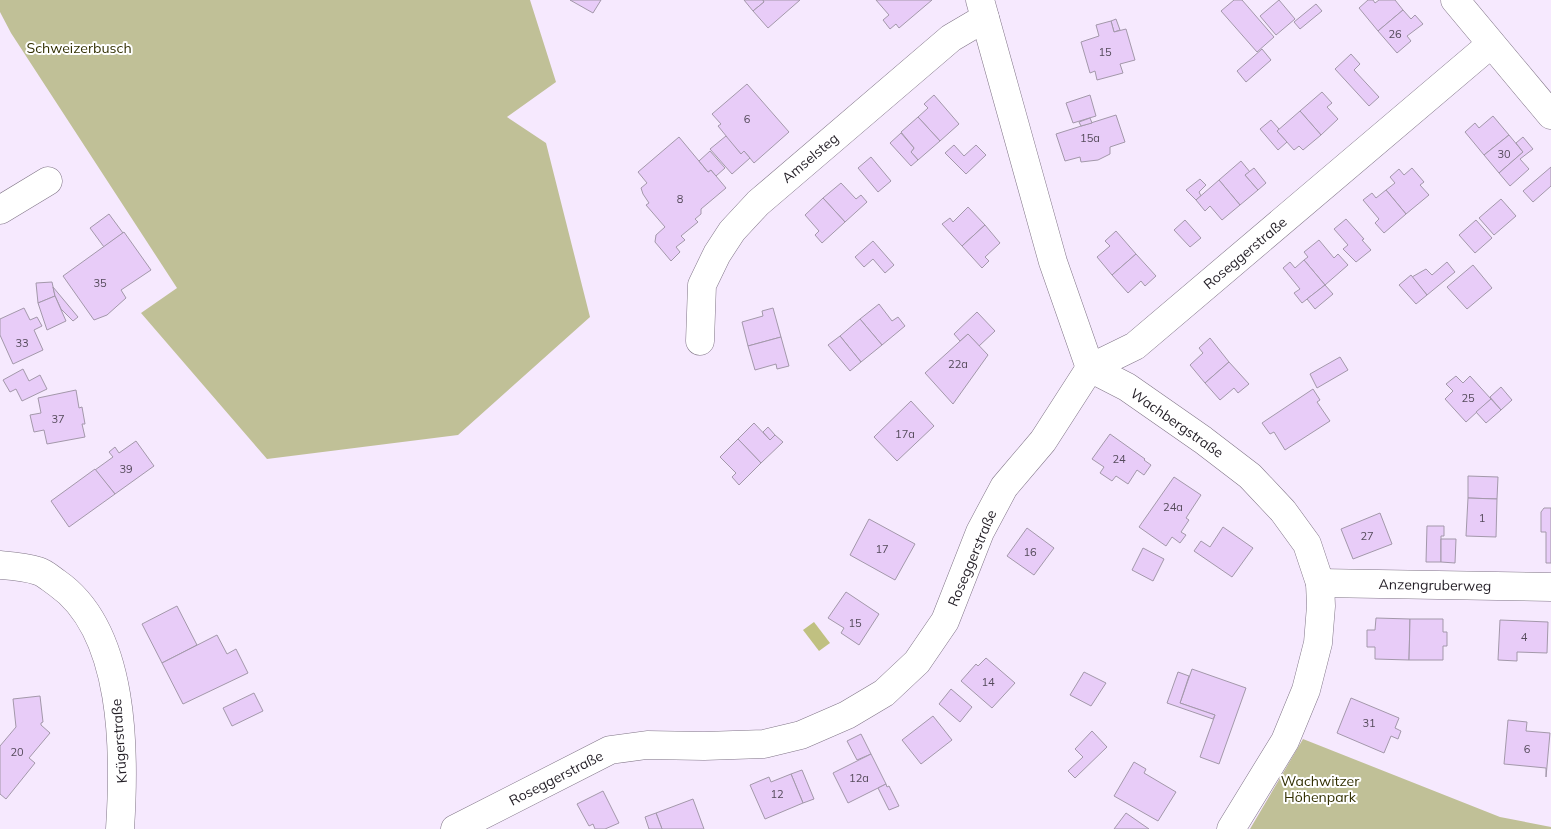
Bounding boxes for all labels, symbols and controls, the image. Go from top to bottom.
house number: 26 [1388,27,1402,41]
park label: Schweizerbusch [26,39,132,57]
house number: 15 [1098,45,1112,59]
house number: 6 [744,112,751,126]
street label: Amselsteg [778,129,842,187]
house number: 15a [1080,131,1100,145]
house number: 30 [1497,147,1511,161]
house number: 8 [677,192,684,206]
street label: Roseggerstraße [1200,213,1290,293]
house number: 35 [93,276,107,290]
house number: 33 [15,336,29,350]
house number: 22a [948,357,968,371]
street label: Wachbergstraße [1127,384,1227,462]
house number: 25 [1461,391,1475,405]
house number: 37 [51,412,65,426]
house number: 17a [895,427,915,441]
house number: 24 [1112,452,1126,466]
house number: 39 [119,462,133,476]
house number: 24a [1163,500,1183,514]
street label: Roseggerstraße [944,507,1000,609]
house number: 1 [1479,511,1485,525]
house number: 27 [1360,529,1374,543]
house number: 17 [875,542,889,556]
house number: 16 [1023,545,1037,559]
street label: Anzengruberweg [1379,575,1491,595]
house number: 15 [848,616,862,630]
house number: 4 [1521,630,1528,644]
house number: 14 [981,675,995,689]
street label: Krügerstraße [107,698,131,784]
house number: 31 [1362,716,1376,730]
house number: 6 [1524,742,1531,756]
house number: 20 [10,745,24,759]
street label: Roseggerstraße [506,747,606,809]
house number: 12a [849,771,869,785]
park label: Wachwitzer Höhenpark [1281,772,1360,806]
house number: 12 [770,787,784,801]

